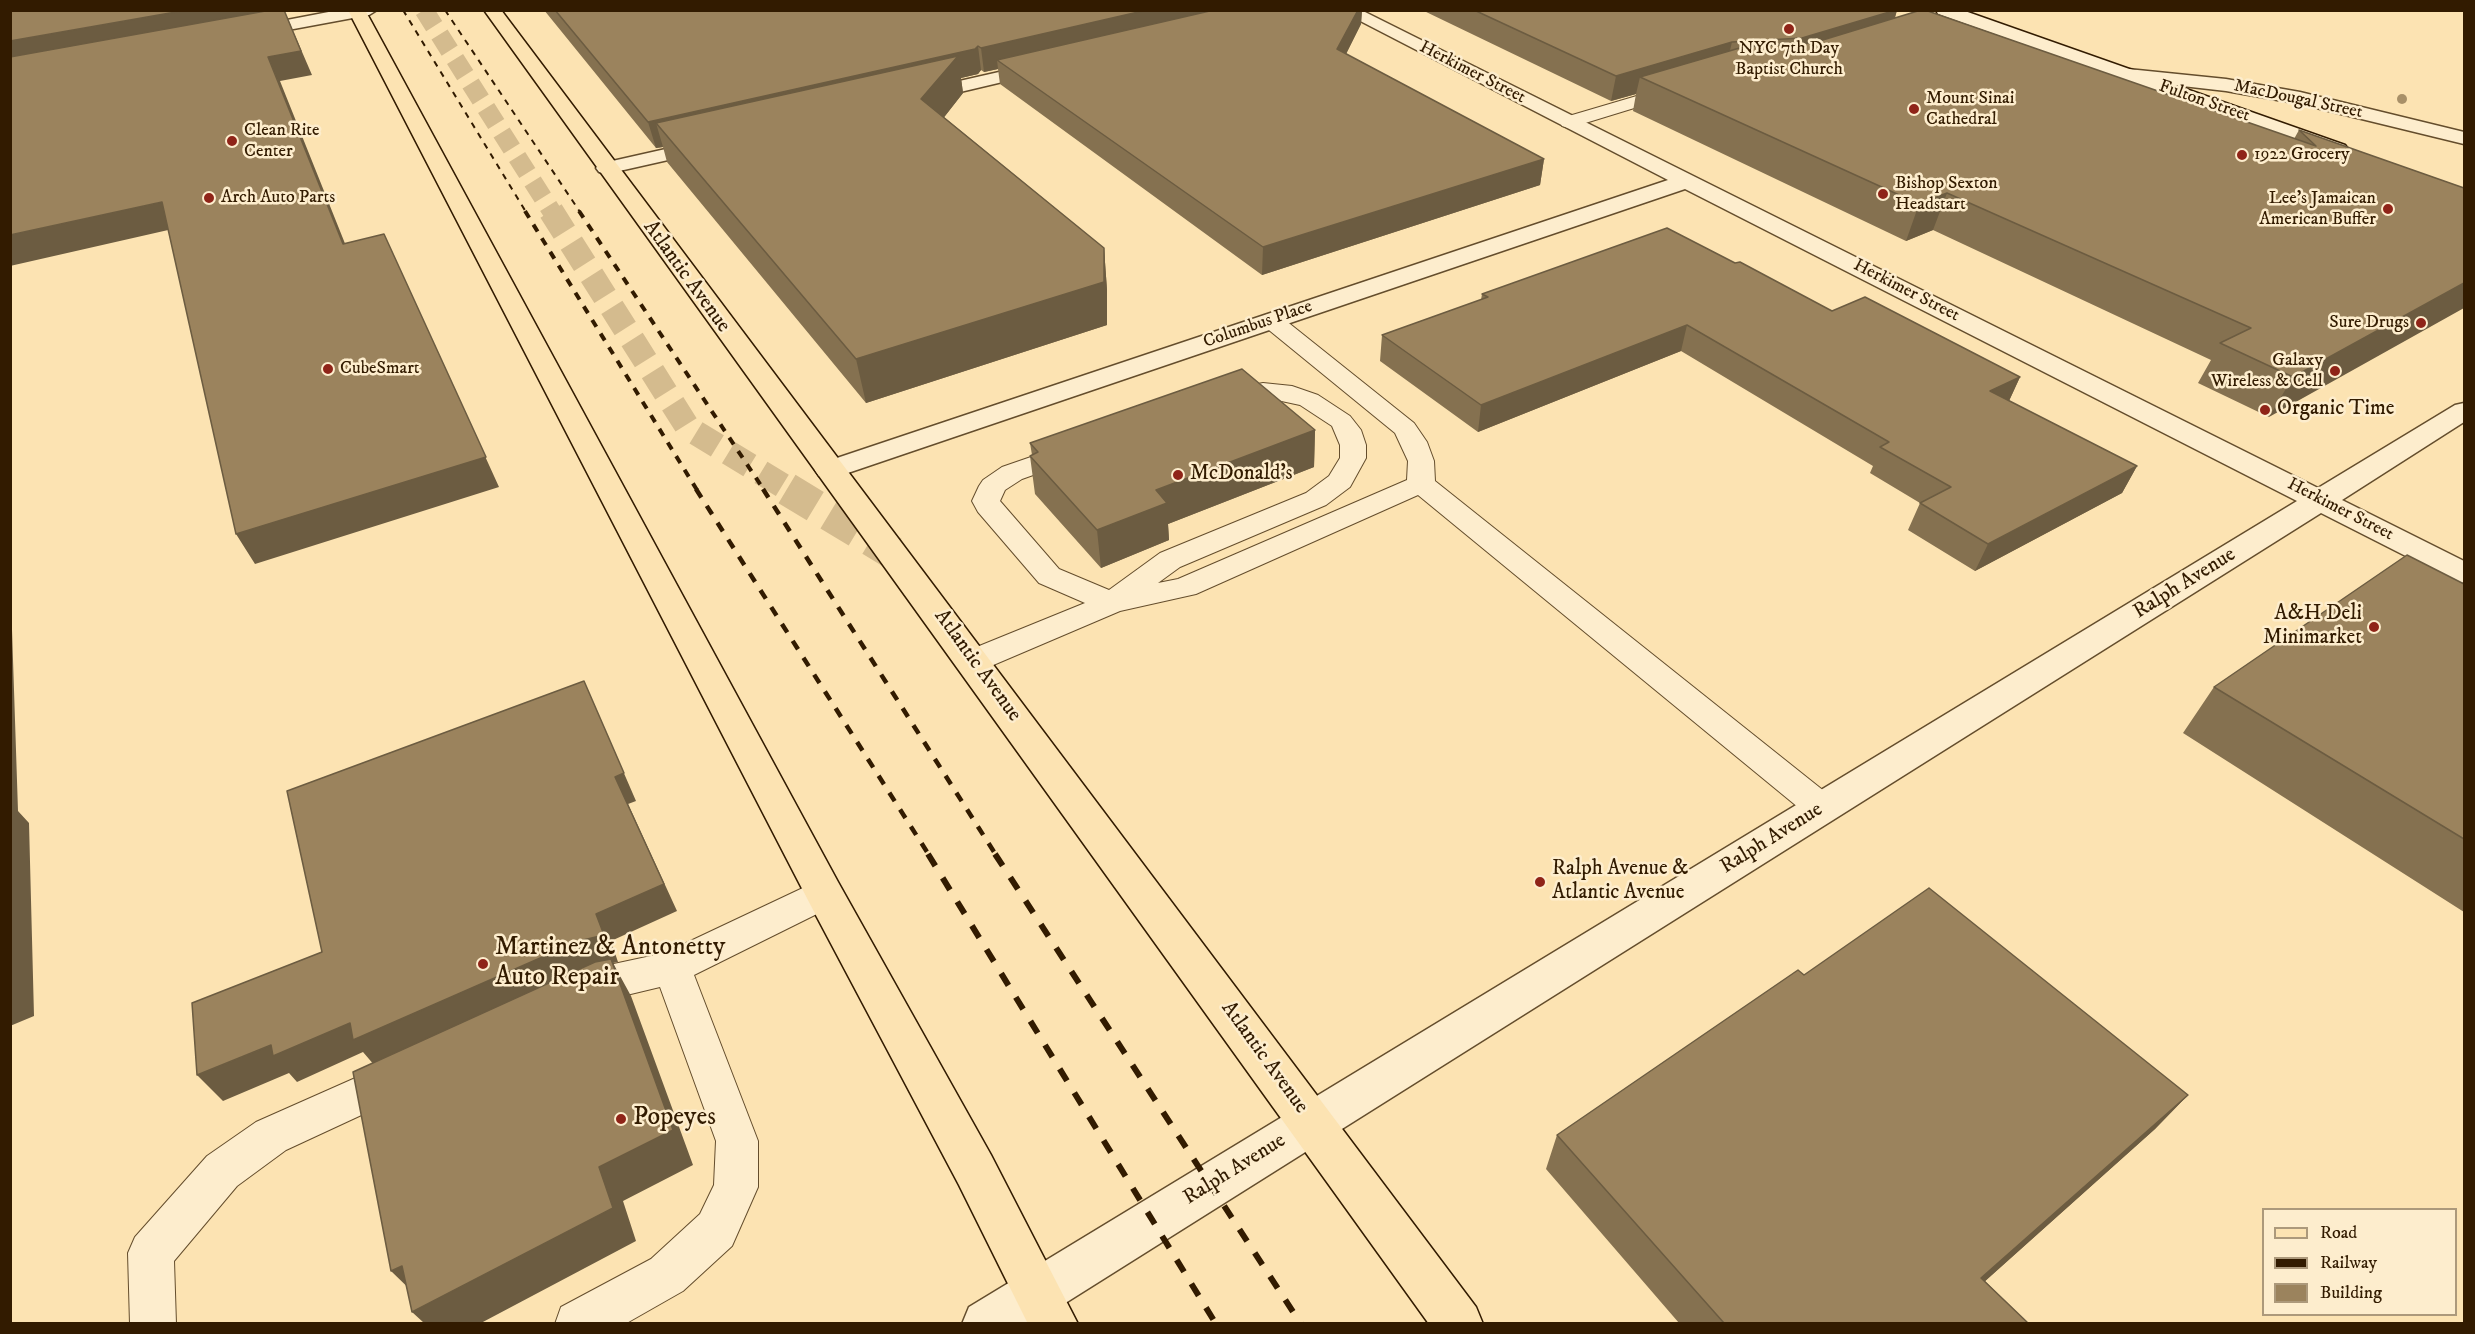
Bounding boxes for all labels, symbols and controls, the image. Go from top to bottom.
marker: NYC 7th Day Baptist Church [1782,22,1796,36]
street label: Herkimer Street [1415,37,1529,109]
place label: NYC 7th Day Baptist Church [1735,38,1843,80]
street label: Fulton Street [2156,76,2252,128]
street label: MacDougal Street [2232,76,2364,124]
place label: Mount Sinai Cathedral [1926,88,2014,130]
marker: Mount Sinai Cathedral [1907,102,1921,116]
place label: Clean Rite Center [244,120,319,162]
marker: Clean Rite Center [225,134,239,148]
place label: 1922 Grocery [2254,144,2350,166]
marker: 1922 Grocery [2235,148,2249,162]
place label: Bishop Sexton Headstart [1895,173,1998,216]
place label: Arch Auto Parts [221,187,335,209]
marker: Bishop Sexton Headstart [1876,187,1890,201]
place label: Lee's Jamaican American Buffer [2259,188,2376,230]
marker: Arch Auto Parts [202,191,216,205]
marker: Lee's Jamaican American Buffer [2381,202,2395,216]
street label: Atlantic Avenue [637,216,735,338]
street label: Herkimer Street [1849,255,1963,327]
street label: Columbus Place [1201,296,1315,354]
place label: Sure Drugs [2329,312,2409,334]
marker: Sure Drugs [2414,316,2428,330]
place label: Galaxy Wireless & Cell [2211,350,2323,392]
place label: CubeSmart [340,358,420,380]
marker: CubeSmart [321,362,335,376]
marker: Galaxy Wireless & Cell [2328,364,2342,378]
place label: Organic Time [2277,397,2394,423]
marker: Organic Time [2258,403,2272,417]
place label: McDonald's [1190,462,1293,488]
marker: McDonald's [1171,468,1185,482]
street label: Herkimer Street [2283,474,2397,546]
street label: Ralph Avenue [2129,543,2241,625]
place label: A&H Deli Minimarket [2263,602,2362,652]
street label: Atlantic Avenue [928,605,1026,727]
marker: A&H Deli Minimarket [2367,620,2381,634]
street label: Ralph Avenue [1716,798,1828,880]
place label: Ralph Avenue & Atlantic Avenue [1552,857,1688,907]
marker: Ralph Avenue & Atlantic Avenue [1533,875,1547,889]
place label: Martinez & Antonetty Auto Repair [495,933,725,994]
marker: Martinez & Antonetty Auto Repair [476,957,490,971]
street label: Atlantic Avenue [1215,997,1313,1119]
place label: Popeyes [633,1103,716,1135]
marker: Popeyes [614,1112,628,1126]
street label: Ralph Avenue [1179,1129,1291,1211]
legend [2262,1208,2457,1316]
text: Road [2320,1222,2357,1244]
text: Railway [2320,1252,2377,1274]
text: Building [2320,1282,2382,1304]

